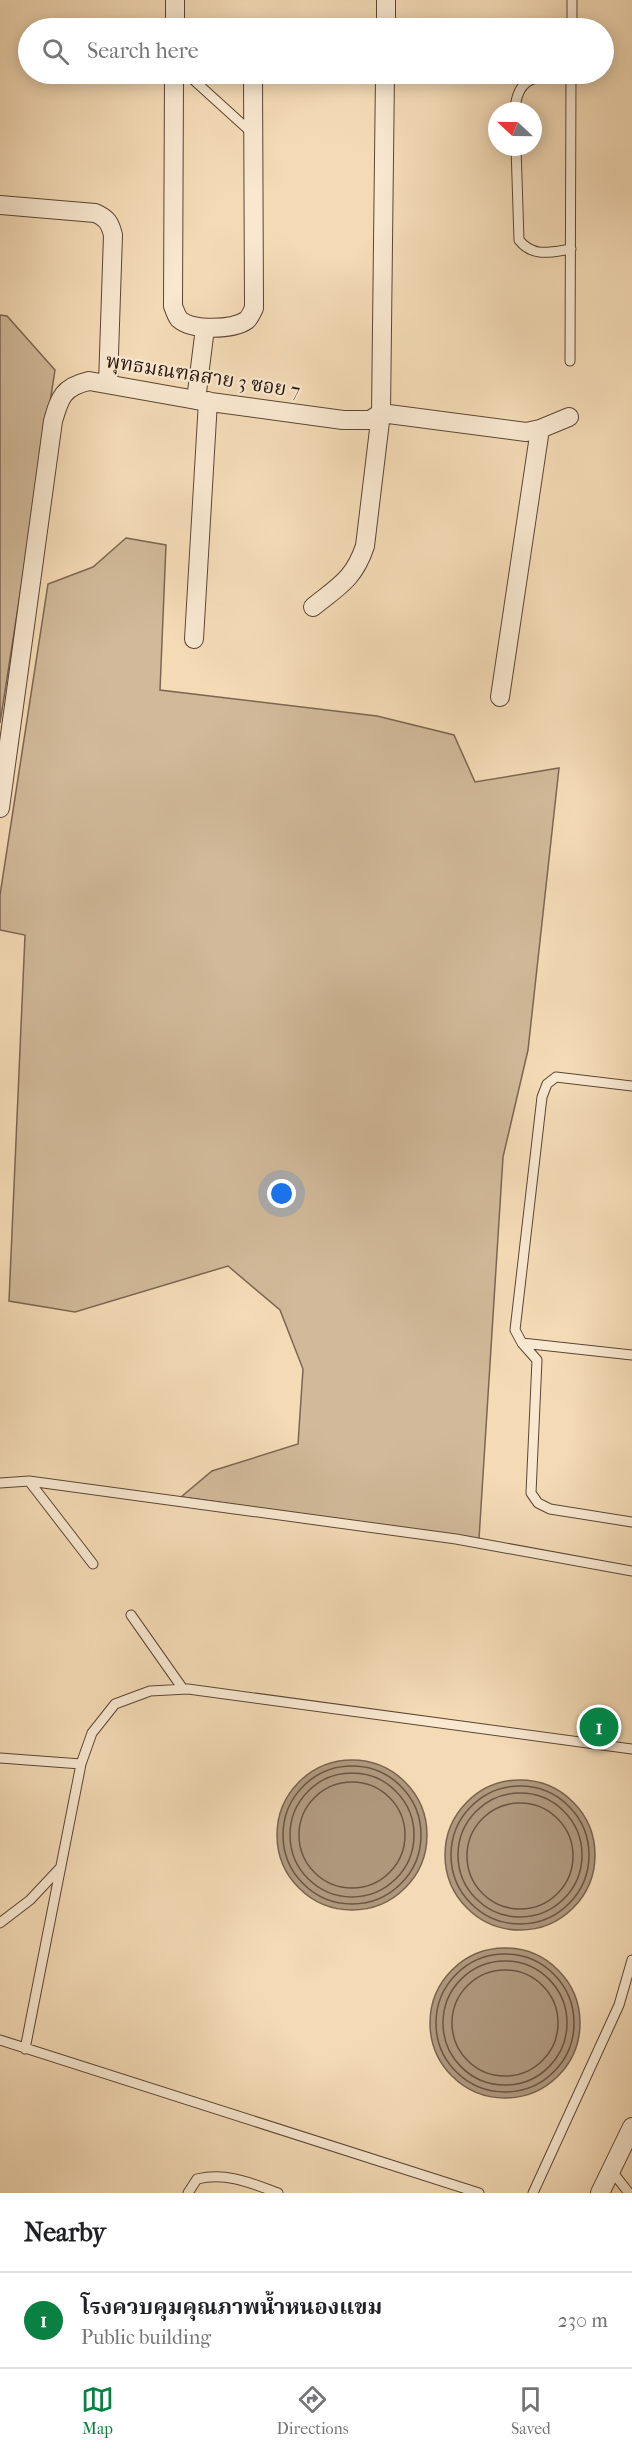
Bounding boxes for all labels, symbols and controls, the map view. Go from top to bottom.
search box [18,18,614,84]
icon: search [39,35,72,68]
text: Search here [87,38,199,64]
north arrow [488,102,542,156]
street label: พุทธมณฑลสาย 3 ซอย 7 [104,349,302,404]
your location [267,1179,296,1208]
pin: 1 [580,1704,618,1750]
text: Nearby [24,2217,106,2248]
text: โรงควบคุมคุณภาพน้ำหนองแขม [81,2294,382,2320]
text: 1 [40,2309,47,2332]
text: 230 m [558,2309,608,2332]
text: Public building [81,2326,211,2349]
tab: Map [81,2383,114,2438]
tab: Directions [277,2383,349,2438]
tab: Saved [511,2383,551,2438]

